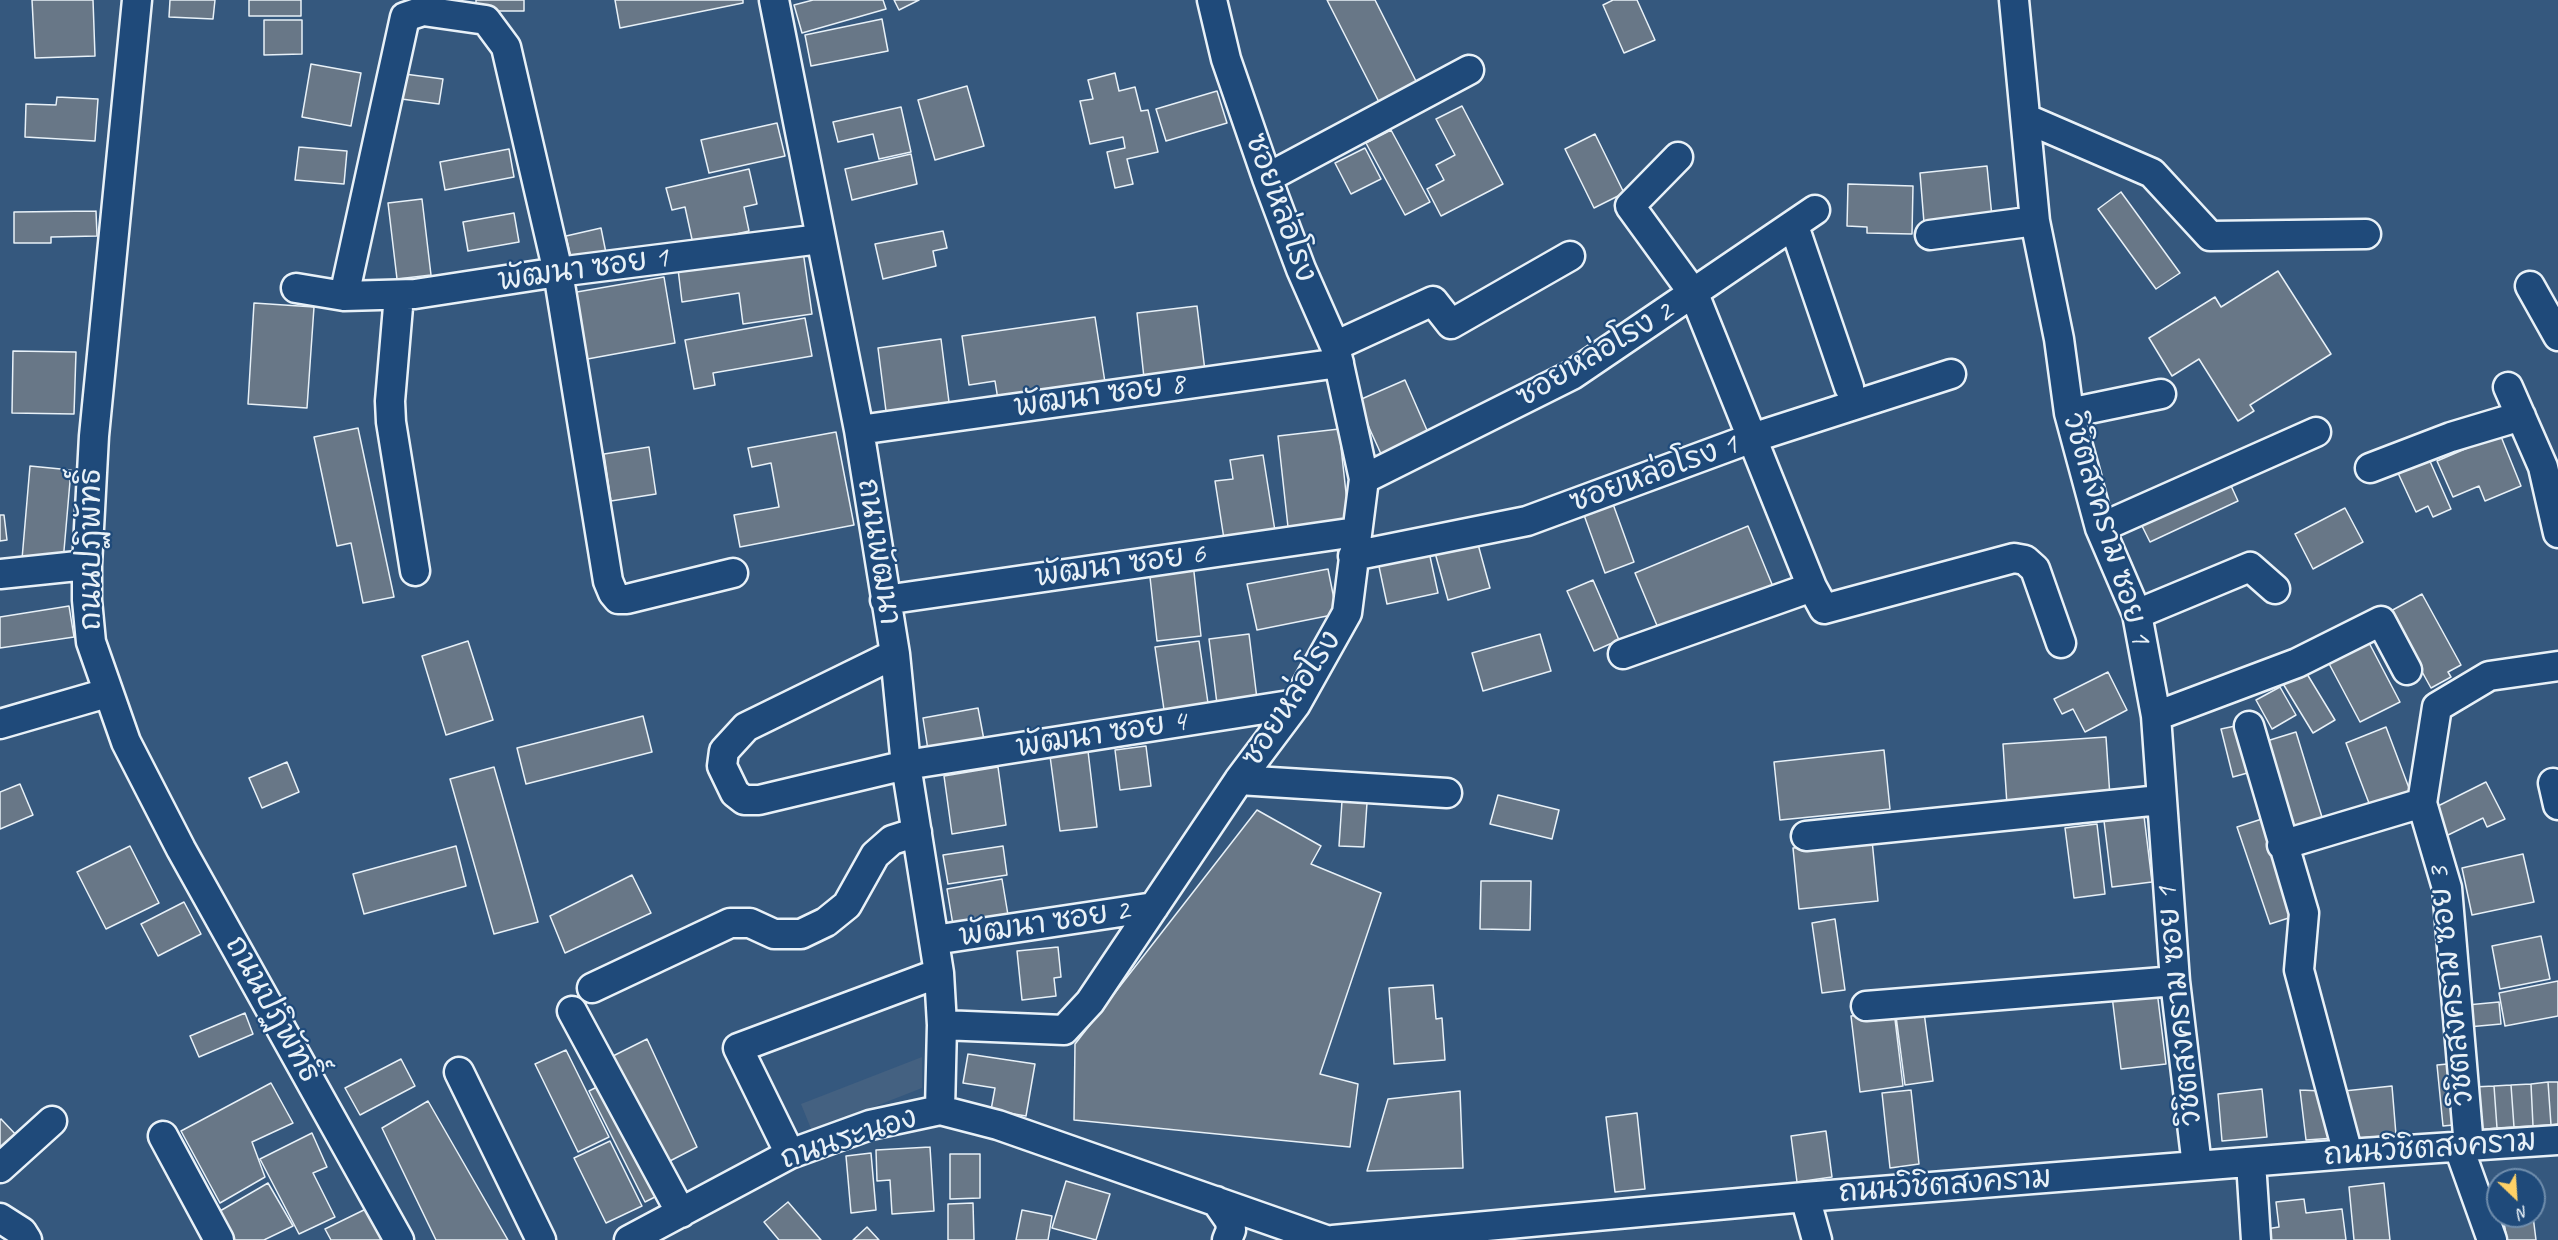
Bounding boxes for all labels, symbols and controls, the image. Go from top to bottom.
street label: ซอยหล่อโรง [1237,129,1323,287]
street label: พัฒนา ซอย 1 [496,240,670,300]
street label: ซอยหล่อโรง 2 [1510,294,1680,416]
street label: พัฒนา ซอย 8 [1012,366,1186,426]
street label: วิชิตสงคราม ซอย 1 [2054,409,2158,649]
street label: ซอยหล่อโรง 1 [1565,427,1743,521]
street label: ถนนปฏิพัทธิ์ [74,468,110,630]
street label: ถนนพัฒนา [849,476,907,628]
street label: พัฒนา ซอย 6 [1033,536,1207,596]
street label: ซอยหล่อโรง [1235,624,1349,774]
street label: พัฒนา ซอย 4 [1013,704,1189,766]
street label: วิชิตสงคราม ซอย 3 [2422,865,2482,1107]
street label: วิชิตสงคราม ซอย 1 [2150,885,2210,1127]
street label: พัฒนา ซอย 2 [956,893,1132,955]
street label: ถนนปฏิพัทธิ์ [217,930,327,1090]
street label: ถนนระนอง [776,1100,922,1178]
street label: ถนนวิชิตสงคราม [2322,1124,2538,1174]
street label: ถนนวิชิตสงคราม [1837,1161,2053,1211]
north arrow [2486,1168,2546,1228]
text: N [2514,1201,2531,1224]

